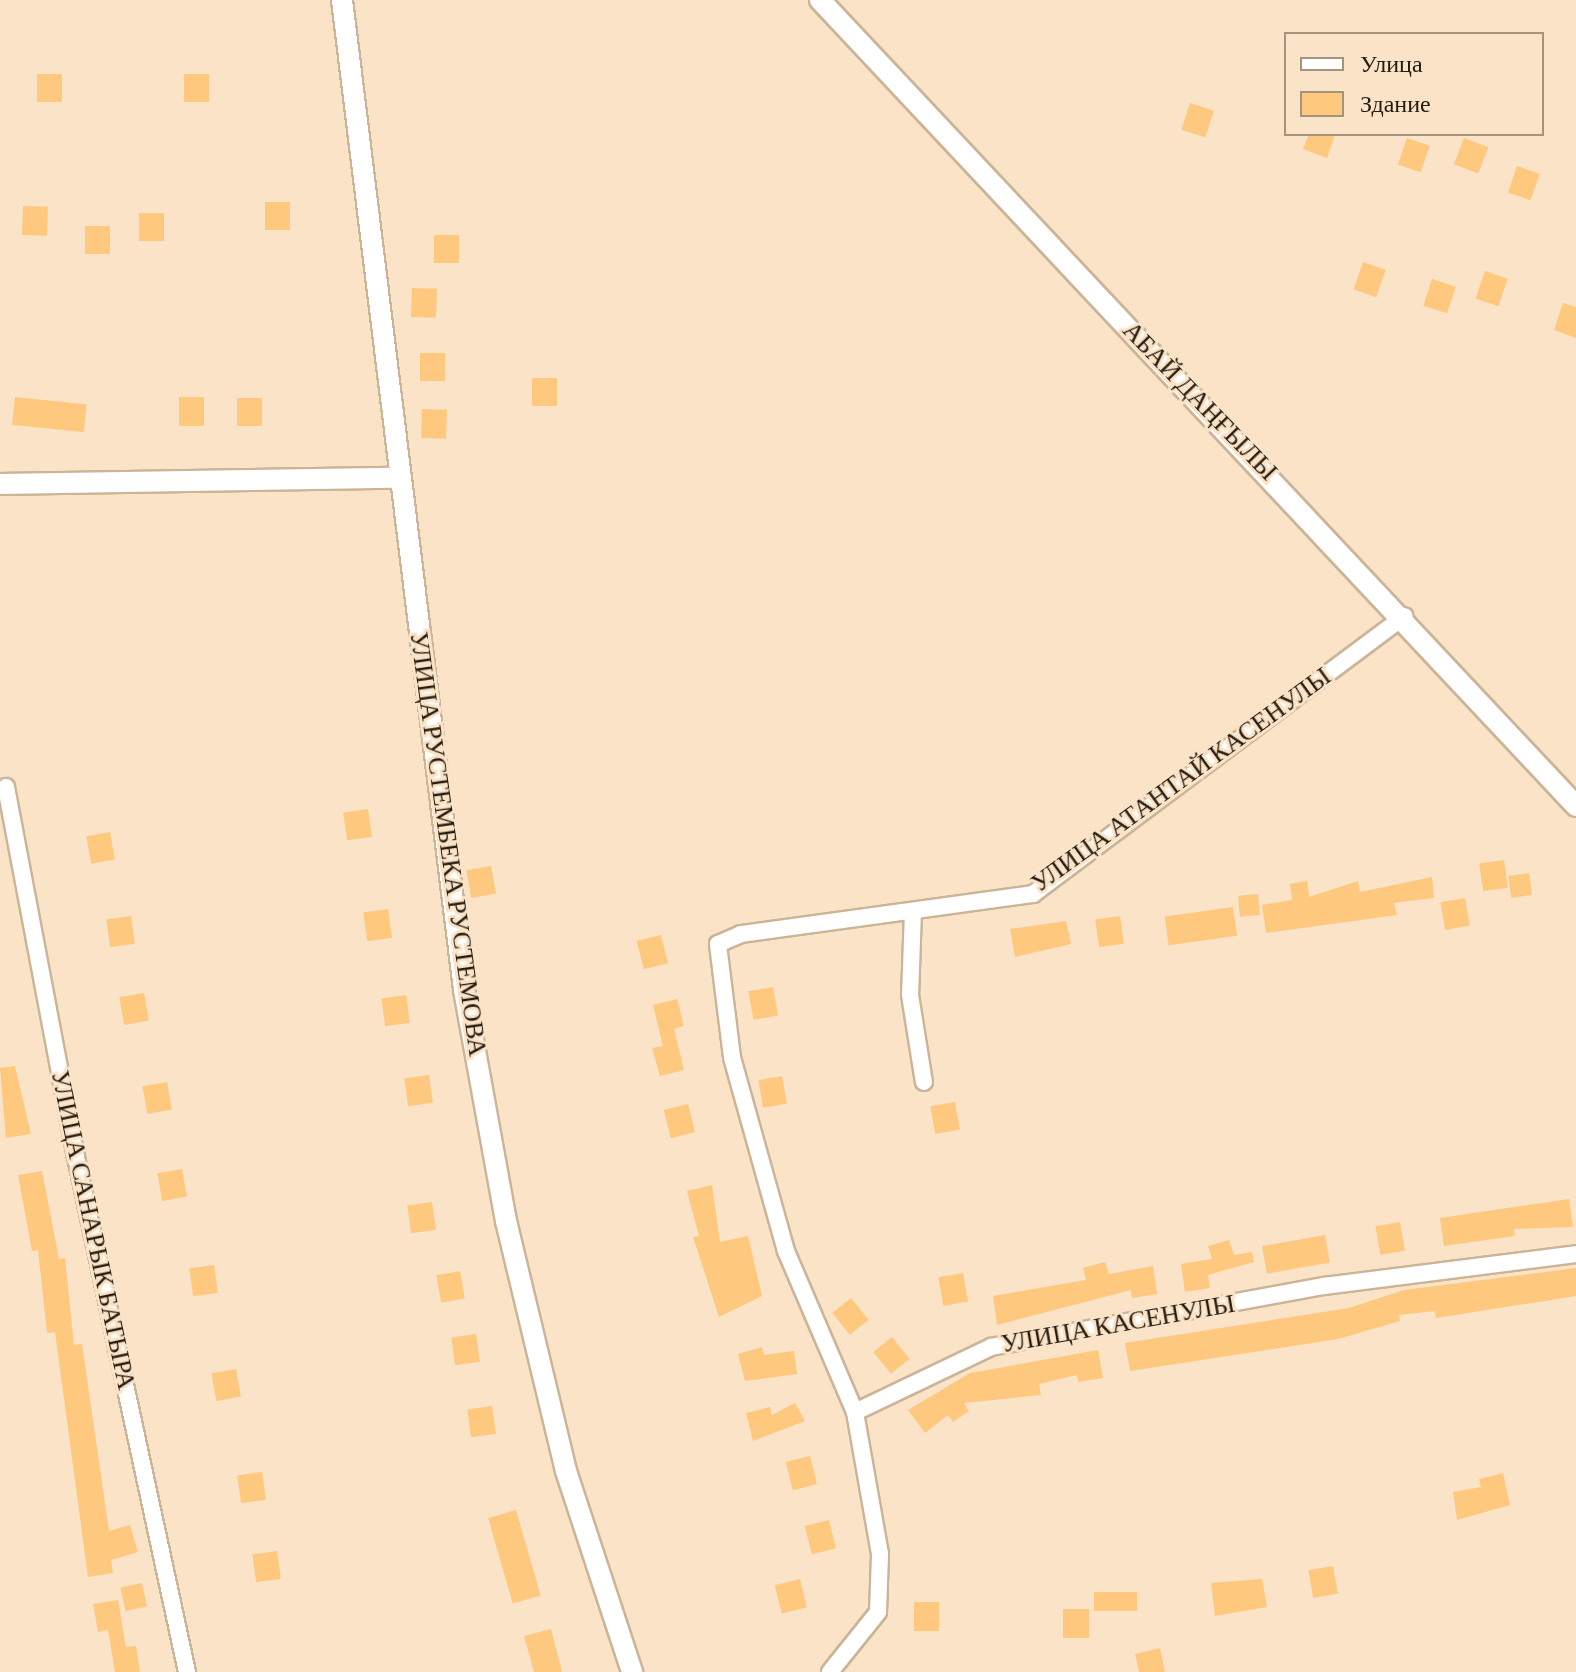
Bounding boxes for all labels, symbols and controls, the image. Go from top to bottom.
legend [1284,32,1544,136]
text: Улица [1360,50,1423,77]
text: Здание [1360,90,1431,117]
street label: АБАЙ ДАҢҒЫЛЫ [1116,315,1284,487]
street label: УЛИЦА РУСТЕМБЕКА РУСТЕМОВА [403,630,493,1058]
street label: УЛИЦА АТАНТАЙ КАСЕНУЛЫ [1025,661,1337,899]
street label: УЛИЦА САНАРЫК БАТЫРА [44,1068,142,1392]
street label: УЛИЦА КАСЕНУЛЫ [999,1288,1237,1360]

